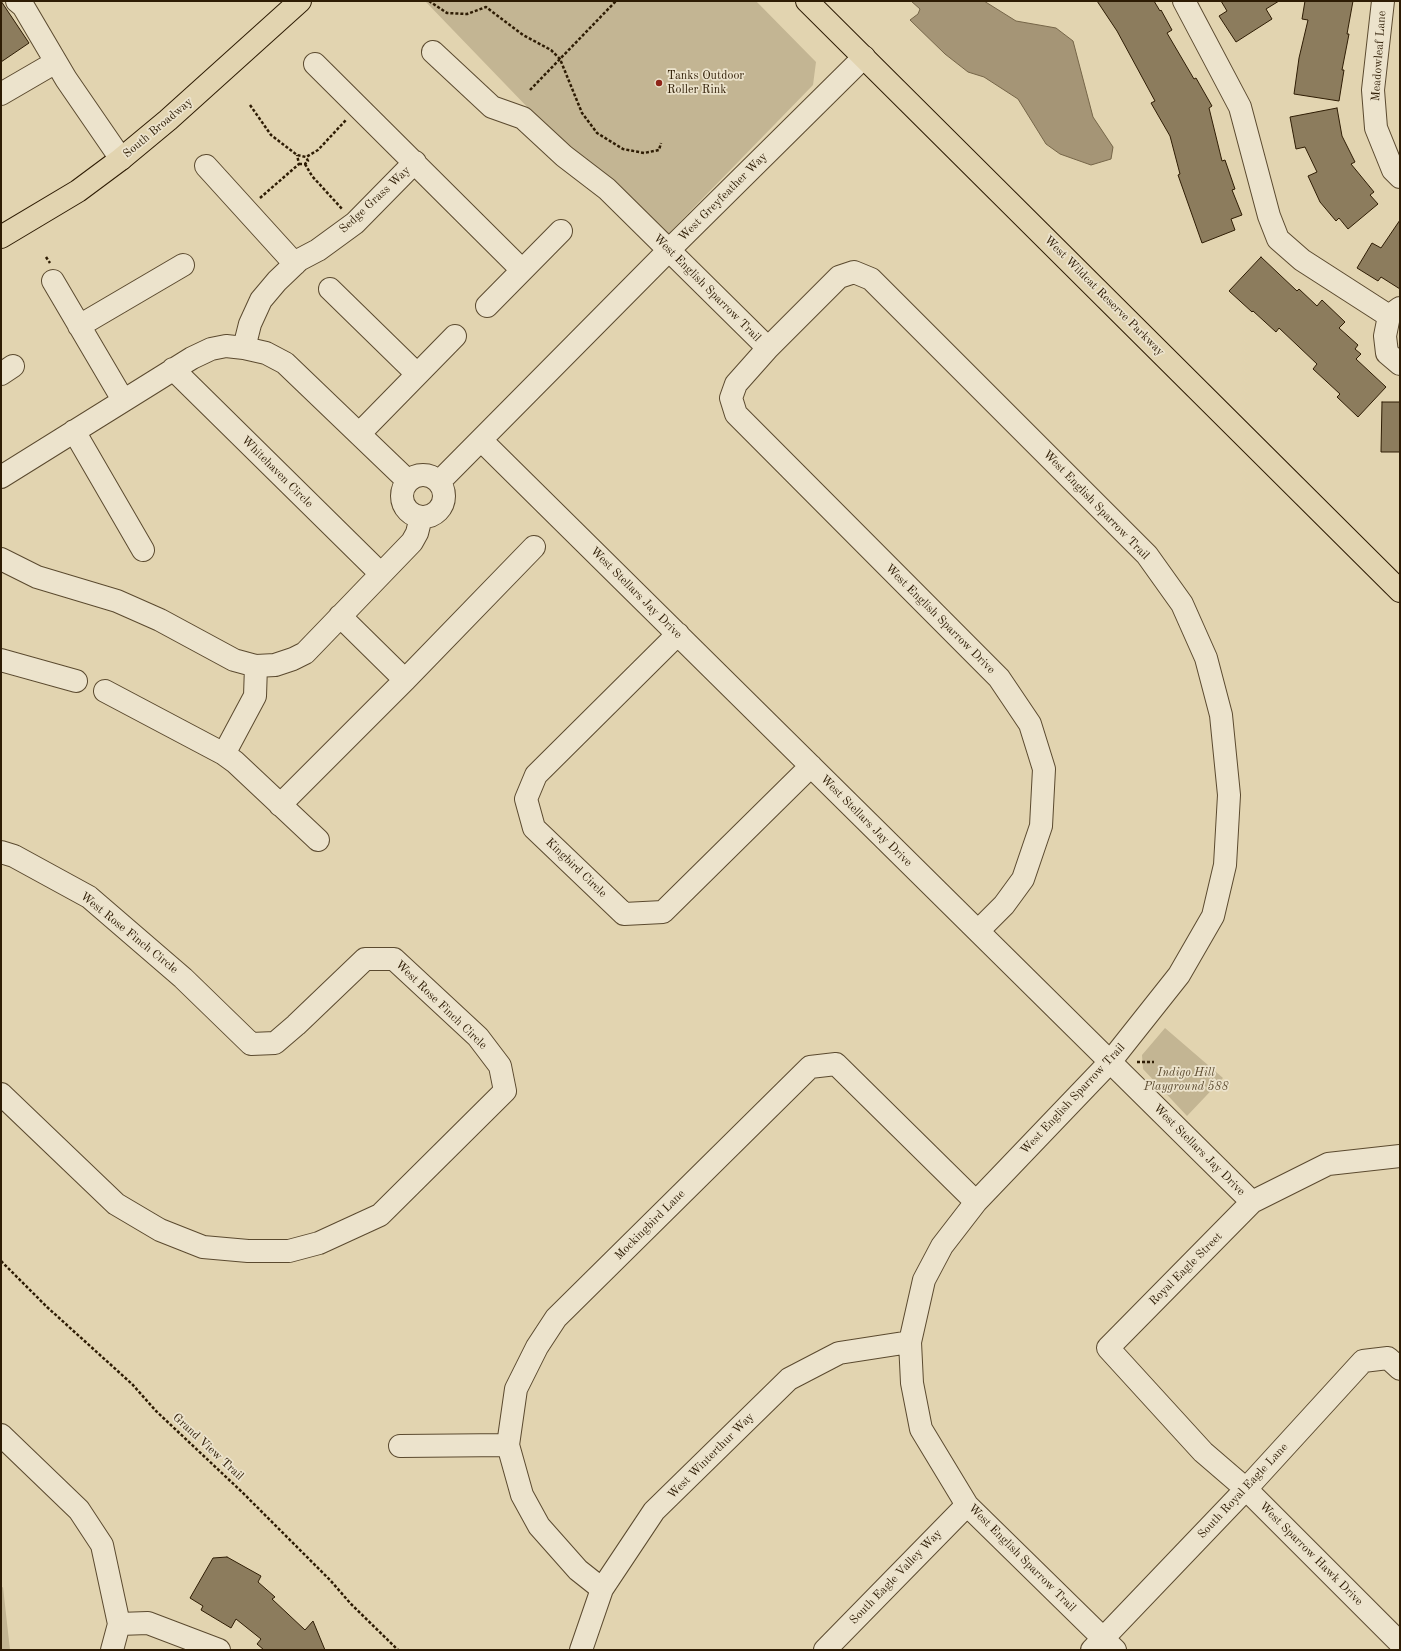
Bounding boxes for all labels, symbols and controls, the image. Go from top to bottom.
street label: Meadowleaf Lane [1369,10,1389,102]
place label: Tanks Outdoor Roller Rink [667,69,744,97]
marker: Tanks Outdoor Roller Rink [654,78,664,88]
street label: South Broadway [120,95,196,161]
street label: West Greyfeather Way [676,150,770,244]
street label: Sedge Grass Way [337,163,413,237]
street label: West English Sparrow Trail [650,231,764,345]
street label: West Wildcat Reserve Parkway [1041,233,1167,359]
street label: Whitehaven Circle [238,433,316,511]
street label: West English Sparrow Trail [1040,447,1152,563]
street label: West Stellars Jay Drive [587,544,685,642]
street label: West English Sparrow Drive [882,561,998,677]
street label: West Stellars Jay Drive [817,772,915,870]
street label: Kingbird Circle [542,835,610,901]
street label: West Rose Finch Circle [77,889,181,977]
street label: West Rose Finch Circle [392,958,490,1052]
street label: West English Sparrow Trail [1018,1041,1128,1157]
park label: Indigo Hill Playground 588 [1144,1066,1228,1094]
street label: West Stellars Jay Drive [1150,1101,1248,1199]
street label: Mockingbird Lane [612,1187,688,1263]
street label: Royal Eagle Street [1146,1229,1226,1309]
street label: Grand View Trail [170,1410,246,1484]
street label: West Winterthur Way [665,1410,757,1502]
street label: South Royal Eagle Lane [1195,1440,1291,1542]
street label: West Sparrow Hawk Drive [1256,1499,1366,1609]
street label: West English Sparrow Trail [965,1501,1079,1615]
street label: South Eagle Valley Way [847,1526,945,1628]

